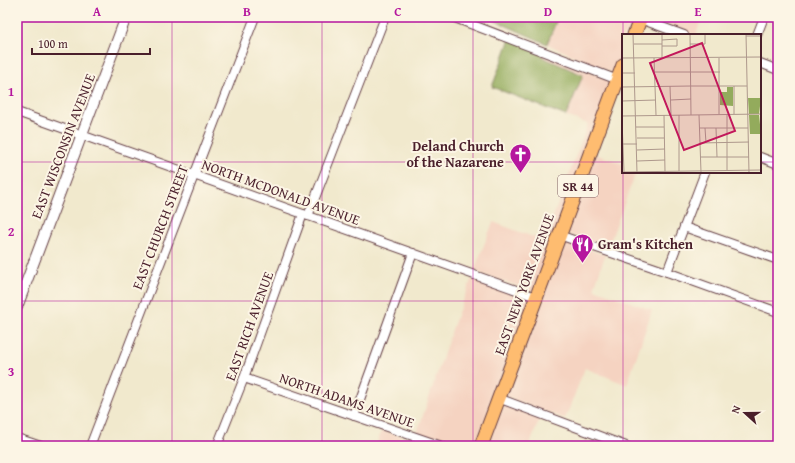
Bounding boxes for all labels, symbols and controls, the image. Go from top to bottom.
text: A [93,2,102,21]
text: B [243,2,251,21]
text: C [394,2,402,21]
text: D [544,2,552,21]
text: E [695,2,702,21]
scale bar [32,30,150,56]
inset map [622,34,761,173]
text: 100 m [38,35,68,52]
street label: EAST WISCONSIN AVENUE [26,70,100,222]
text: 1 [8,82,14,101]
place label: Deland Church of the Nazarene [406,136,505,172]
church icon: Deland Church of the Nazarene [507,141,533,174]
street label: NORTH MCDONALD AVENUE [199,154,363,230]
street label: EAST CHURCH STREET [127,162,193,292]
road number: SR 44 [558,175,598,197]
street label: EAST NEW YORK AVENUE [489,210,559,358]
text: 2 [8,222,15,241]
restaurant icon: Gram's Kitchen [569,231,595,264]
place label: Gram's Kitchen [598,234,694,254]
street label: EAST RICH AVENUE [220,269,278,383]
text: 3 [8,362,14,381]
street label: NORTH ADAMS AVENUE [277,368,417,432]
north arrow [725,393,765,433]
text: N [727,403,745,416]

